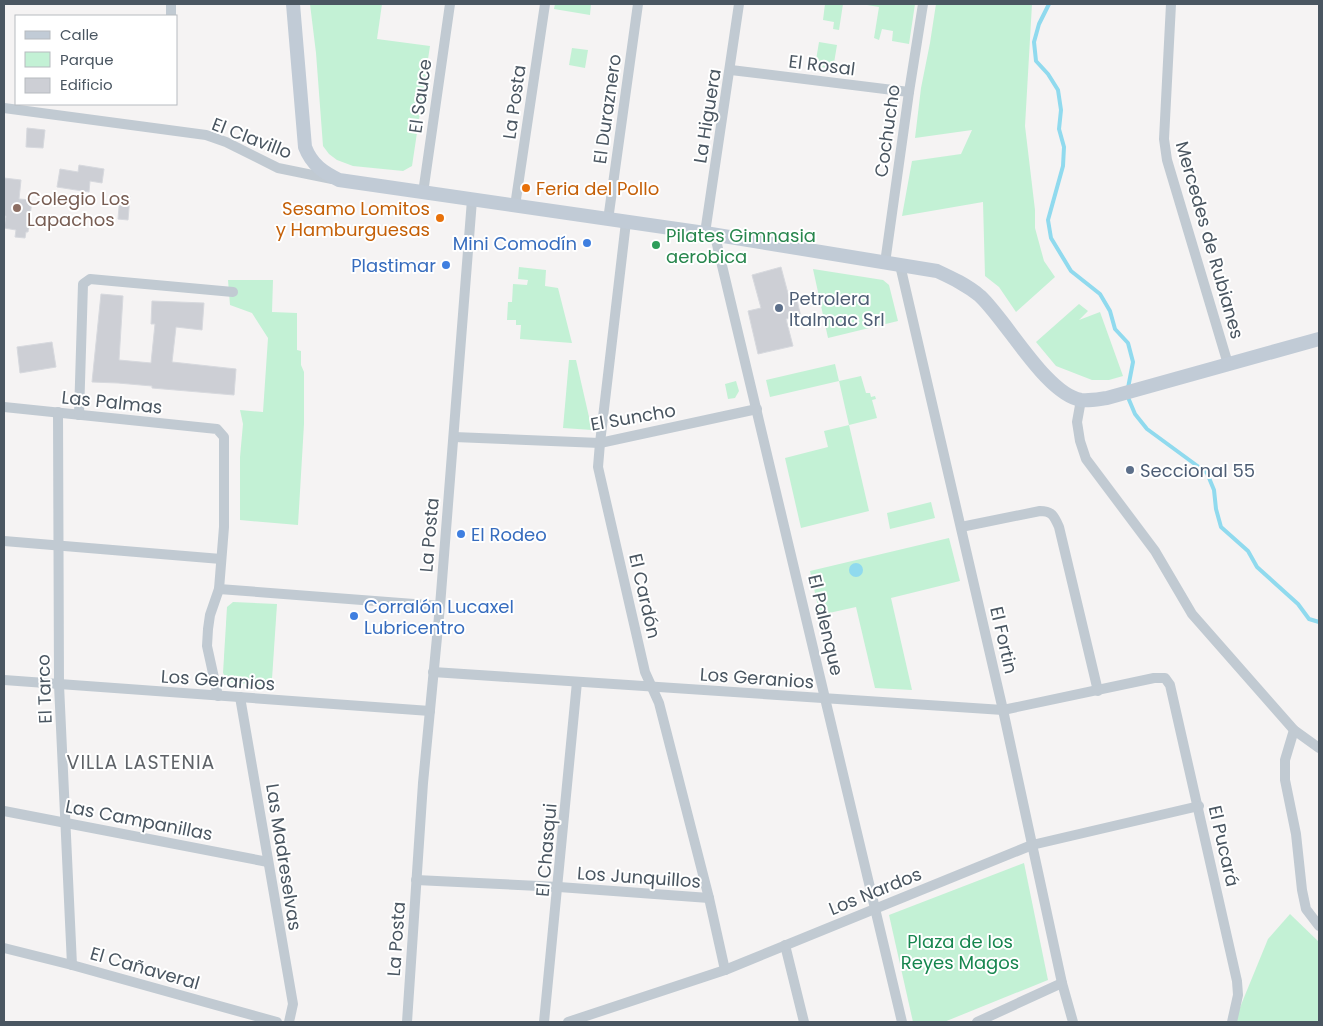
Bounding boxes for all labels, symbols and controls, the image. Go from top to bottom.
legend [15,15,178,105]
text: Calle [60,24,98,45]
text: Parque [60,49,113,70]
street label: El Rosal [787,49,857,81]
street label: El Duraznero [587,52,627,166]
street label: El Sauce [402,57,438,135]
street label: La Posta [496,63,532,141]
street label: La Higuera [687,67,727,165]
text: Edificio [60,74,113,95]
street label: Cochucho [868,83,906,179]
street label: El Clavillo [208,111,296,165]
street label: Mercedes de Rubianes [1170,138,1250,342]
place label: Feria del Pollo [536,176,659,201]
marker: Feria del Pollo [520,182,532,194]
place label: Colegio Los Lapachos [27,186,130,232]
place label: Sesamo Lomitos y Hamburguesas [276,196,430,242]
marker: Colegio Los Lapachos [11,202,23,214]
marker: Sesamo Lomitos y Hamburguesas [434,212,446,224]
place label: Pilates Gimnasia aerobica [666,223,816,269]
place label: Mini Comodín [453,231,577,256]
marker: Mini Comodín [581,237,593,249]
marker: Pilates Gimnasia aerobica [650,239,662,251]
place label: Plastimar [351,253,436,278]
marker: Plastimar [440,259,452,271]
place label: Petrolera Italmac Srl [789,286,885,332]
marker: Petrolera Italmac Srl [773,302,785,314]
street label: Las Palmas [60,384,164,420]
street label: El Suncho [588,397,678,437]
place label: Seccional 55 [1140,458,1255,483]
marker: Seccional 55 [1124,464,1136,476]
street label: La Posta [413,497,445,573]
place label: El Rodeo [471,522,547,547]
marker: El Rodeo [455,528,467,540]
street label: El Cardón [623,551,667,641]
street label: El Palenque [802,572,850,678]
place label: Corralón Lucaxel Lubricentro [364,594,514,640]
street label: El Fortin [984,604,1024,676]
marker: Corralón Lucaxel Lubricentro [348,610,360,622]
street label: El Tarco [30,654,58,724]
street label: Los Geranios [699,662,815,694]
street label: Los Geranios [160,664,276,696]
district label: VILLA LASTENIA [67,749,215,776]
street label: Las Madreselvas [260,782,308,932]
street label: Las Campanillas [63,793,215,847]
street label: El Chasqui [529,802,563,898]
street label: El Pucará [1203,803,1245,889]
street label: Los Junquillos [576,860,702,894]
street label: Los Nardos [825,861,925,921]
street label: La Posta [381,901,411,977]
park label: Plaza de los Reyes Magos [901,929,1019,975]
street label: El Cañaveral [87,940,203,996]

